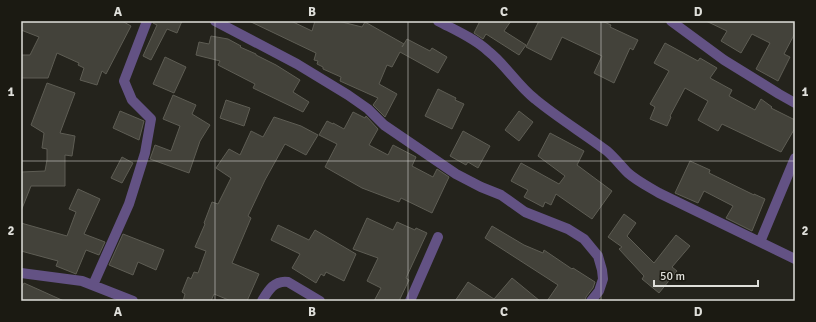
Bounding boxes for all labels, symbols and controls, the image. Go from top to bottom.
text: A [114,4,123,20]
text: B [308,4,316,20]
text: C [500,4,508,20]
text: D [694,4,703,20]
text: 1 [7,84,15,100]
text: 1 [801,84,809,100]
text: 2 [7,223,15,239]
text: 2 [801,223,809,239]
scale bar [654,262,758,288]
text: 50 m [660,269,685,284]
text: A [114,304,123,320]
text: B [308,304,316,320]
text: C [500,304,508,320]
text: D [694,304,703,320]

